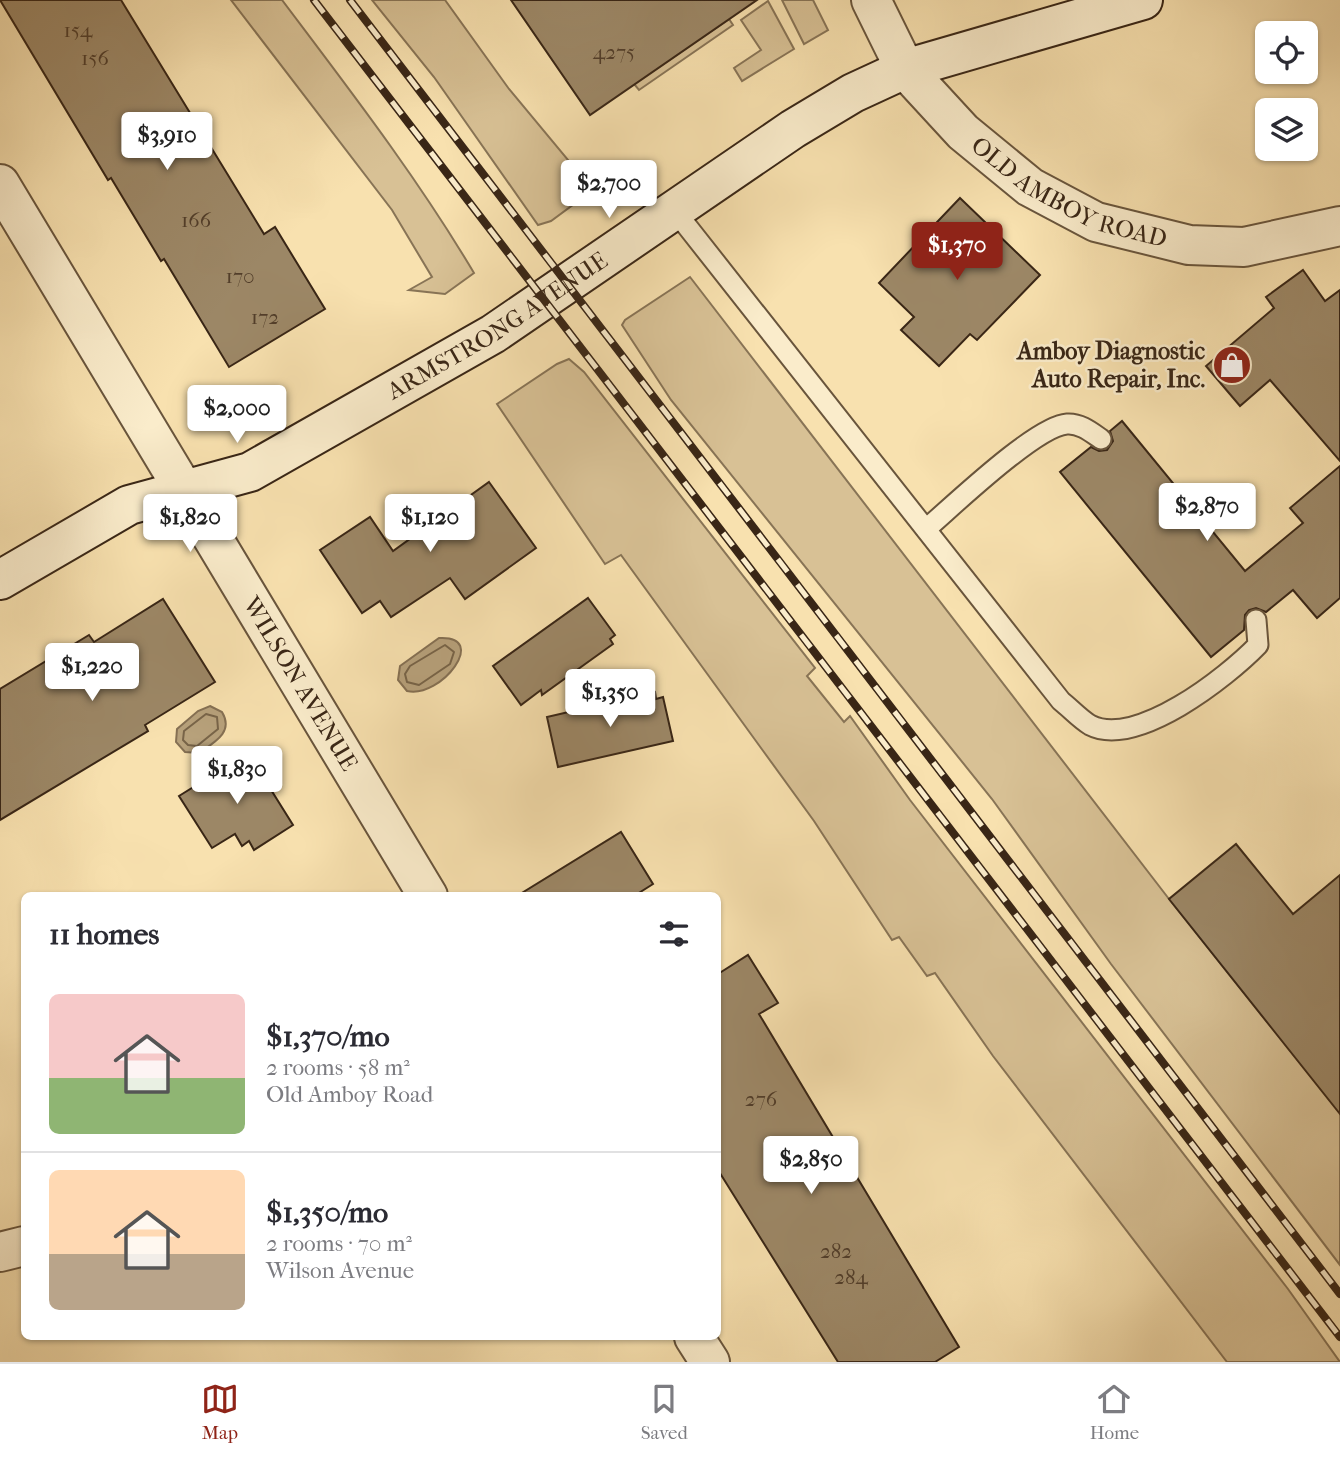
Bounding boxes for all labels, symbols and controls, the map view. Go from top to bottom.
house number: 154 [64,18,93,42]
map controls [1255,21,1318,161]
button: locate [1255,21,1318,84]
house number: 4275 [593,40,635,64]
house number: 156 [81,46,110,70]
button: layers [1255,98,1318,161]
pin: $3,910 [110,113,224,172]
text: $3,910 [137,121,197,148]
street label: OLD AMBOY ROAD [966,131,1170,253]
pin: $2,700 [552,160,666,220]
text: $2,700 [577,169,641,196]
house number: 166 [181,208,212,232]
pin: $1,370 [900,222,1014,282]
text: $1,370 [928,231,986,258]
street label: ARMSTRONG AVENUE [381,246,613,406]
house number: 170 [225,264,255,288]
house number: 172 [251,305,279,329]
place label: Amboy Diagnostic Auto Repair, Inc. [1015,337,1205,393]
shop icon: Amboy Diagnostic Auto Repair, Inc. [1211,344,1253,386]
pin: $2,000 [180,386,294,445]
text: $2,000 [203,394,271,421]
pin: $2,870 [1150,484,1264,543]
text: $2,870 [1175,492,1239,519]
pin: $1,820 [133,494,247,554]
pin: $1,120 [373,494,487,554]
text: $1,820 [159,503,221,530]
text: $1,120 [401,503,459,530]
street label: WILSON AVENUE [237,591,363,776]
pin: $1,220 [35,644,149,703]
text: $1,220 [61,652,123,679]
pin: $1,350 [553,670,667,729]
text: $1,350 [581,678,639,705]
pin: $1,830 [180,746,294,806]
text: $1,830 [207,755,267,782]
icon: filters [655,915,693,953]
text: 11 homes [49,917,159,952]
text: $1,370/mo [266,1019,390,1054]
icon: home [105,1022,189,1106]
text: 2 rooms · 58 m² [266,1054,410,1081]
text: Old Amboy Road [266,1081,433,1108]
house number: 276 [745,1087,778,1111]
pin: $2,850 [754,1136,868,1196]
text: $2,850 [779,1145,843,1172]
text: $1,350/mo [266,1195,388,1230]
icon: home [105,1198,189,1282]
text: 2 rooms · 70 m² [266,1230,412,1257]
house number: 282 [820,1239,852,1263]
text: Wilson Avenue [266,1257,414,1284]
house number: 284 [834,1265,868,1289]
tab: Map [201,1380,239,1444]
tab: Saved [641,1380,688,1444]
tab: Home [1090,1380,1139,1444]

